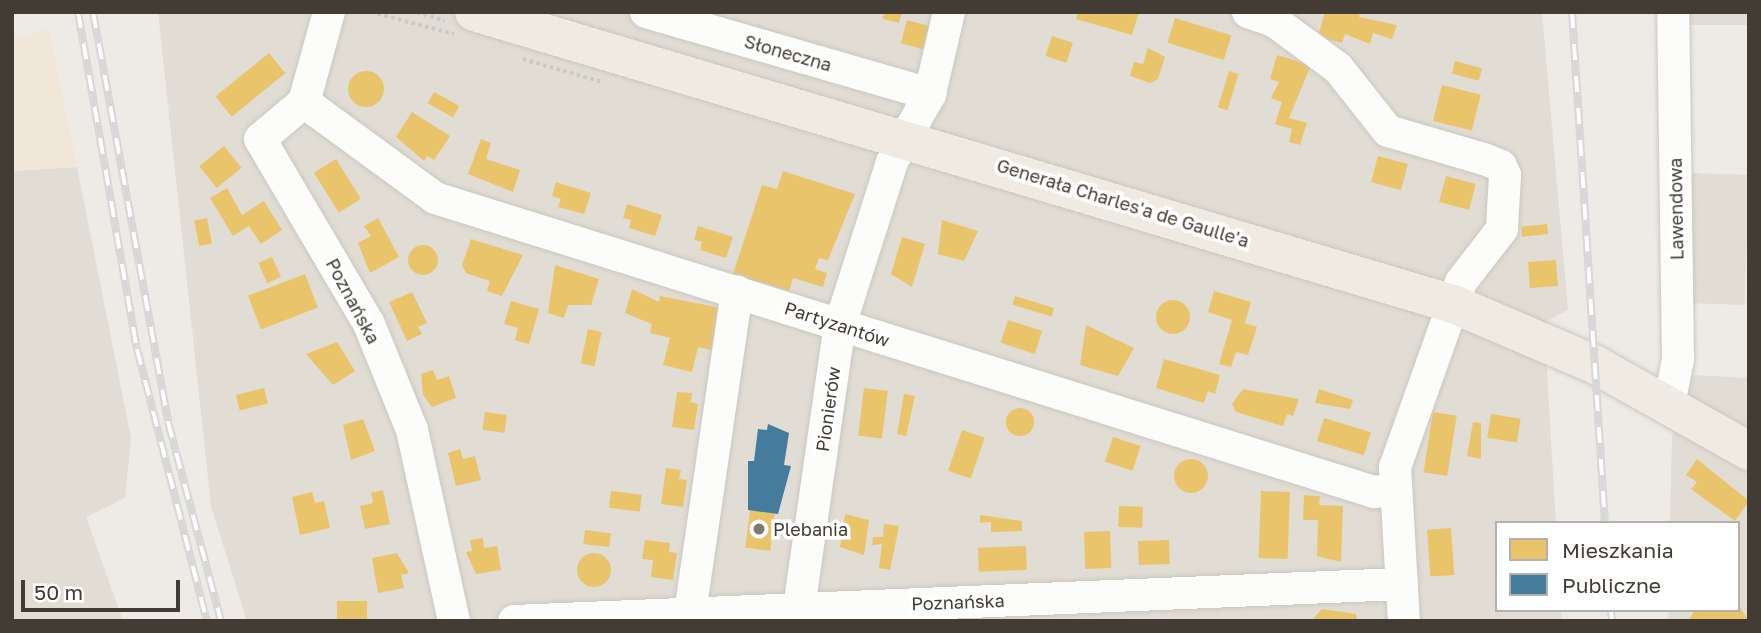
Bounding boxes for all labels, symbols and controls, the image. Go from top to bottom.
street label: Słoneczna [742,30,834,76]
street label: Generała Charles'a de Gaulle'a [994,154,1252,252]
street label: Lawendowa [1664,158,1688,260]
street label: Poznańska [321,255,385,347]
street label: Partyzantów [782,297,892,351]
street label: Pionierów [811,365,845,453]
place label: Plebania [773,518,848,540]
marker: Plebania [751,521,767,537]
legend [1495,521,1740,612]
text: Mieszkania [1562,537,1674,563]
scale bar [24,566,184,610]
text: Publiczne [1562,572,1661,598]
text: 50 m [34,579,83,605]
street label: Poznańska [911,590,1005,614]

